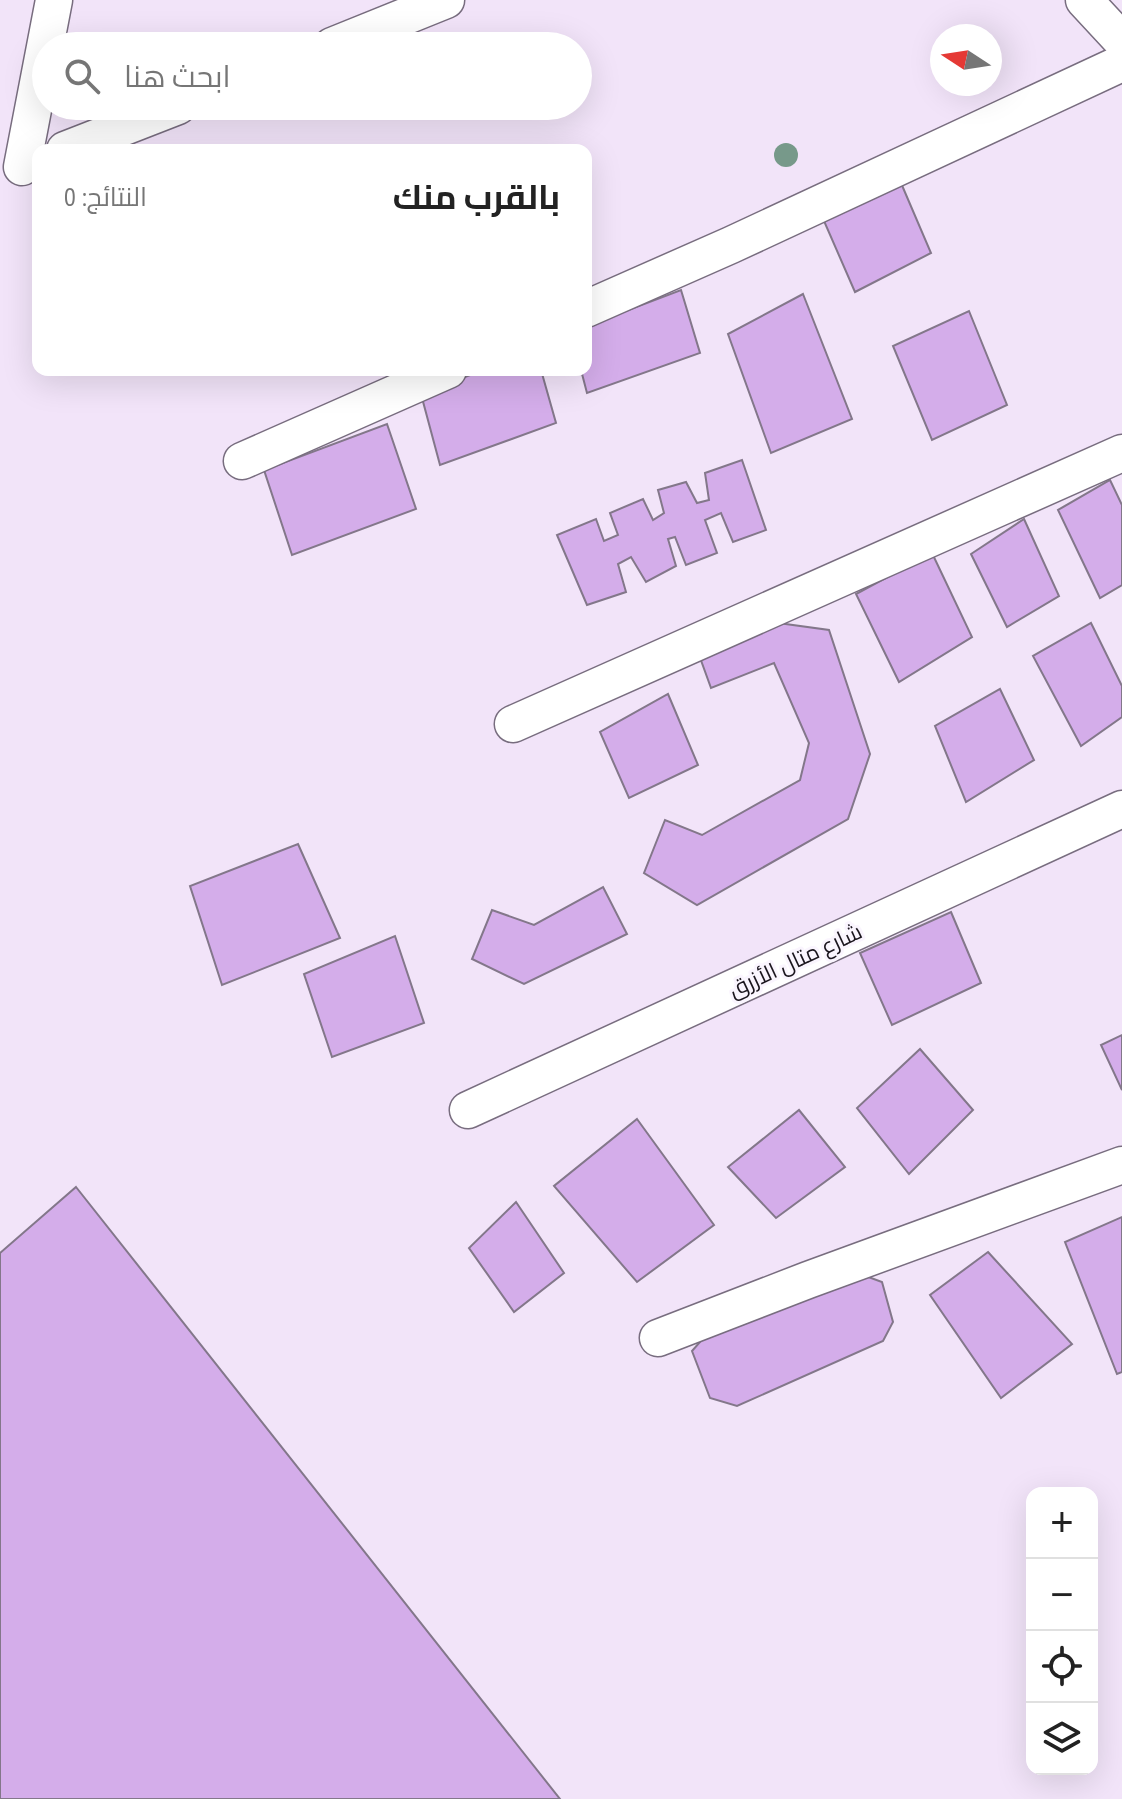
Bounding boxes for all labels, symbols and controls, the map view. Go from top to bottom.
north arrow [930,24,1002,96]
search box [32,32,592,120]
icon: search [60,54,104,98]
text: ابحث هنا [124,56,231,95]
text: بالقرب منك [393,174,560,218]
text: النتائج: 0 [64,180,147,213]
street label: شارع متال الأزرق [724,917,867,1004]
map controls [1026,1487,1098,1775]
button: + [1026,1487,1098,1559]
button: − [1026,1559,1098,1631]
button: locate [1026,1631,1098,1703]
button: layers [1026,1703,1098,1775]

